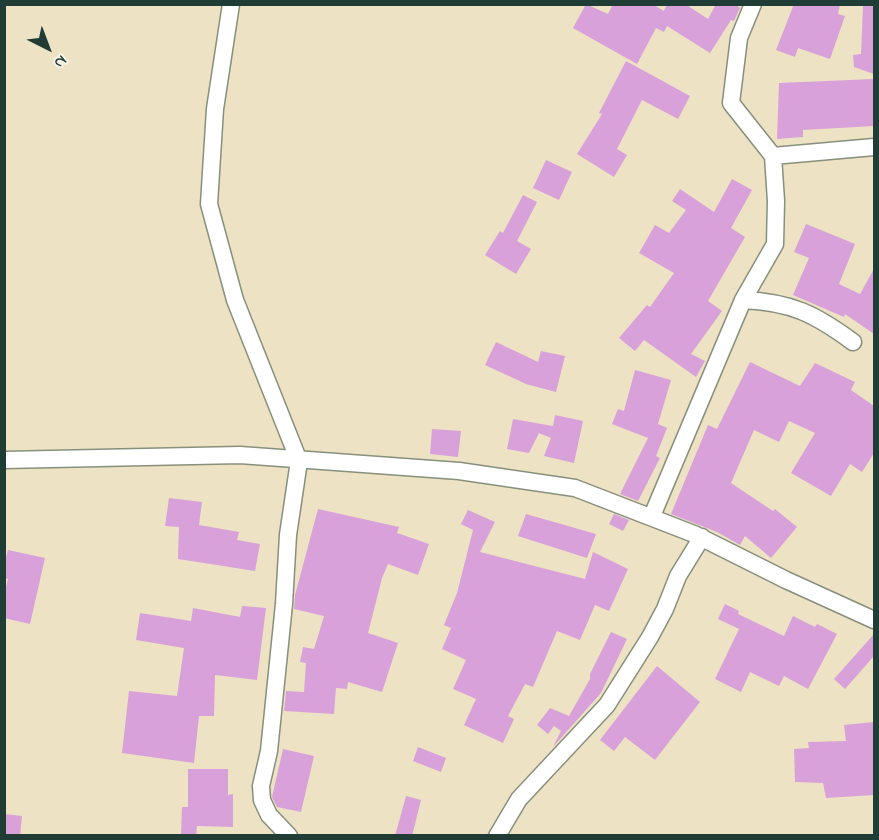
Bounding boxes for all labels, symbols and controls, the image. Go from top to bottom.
north arrow [18,18,78,78]
text: N [48,49,72,74]

